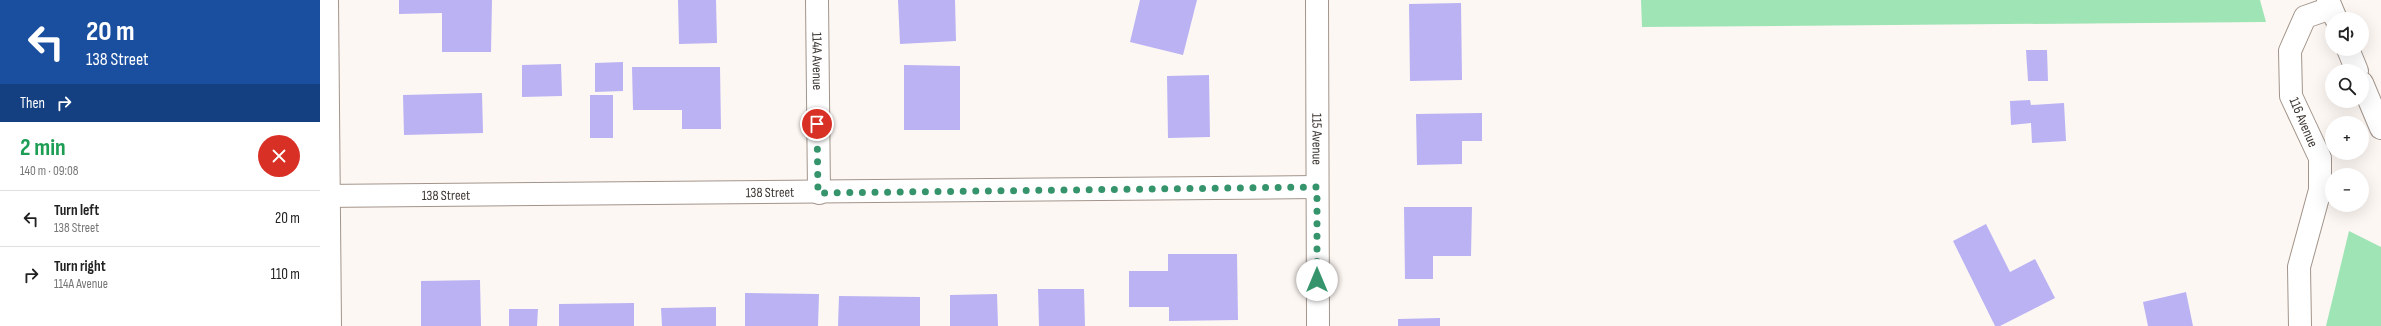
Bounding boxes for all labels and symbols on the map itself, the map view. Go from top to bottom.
street label: 114A Avenue [808,32,826,90]
street label: 116 Avenue [2285,95,2322,150]
pin [800,107,834,141]
street label: 115 Avenue [1308,113,1326,165]
street label: 138 Street [746,184,794,201]
street label: 138 Street [422,187,470,204]
position arrow [1296,259,1338,301]

